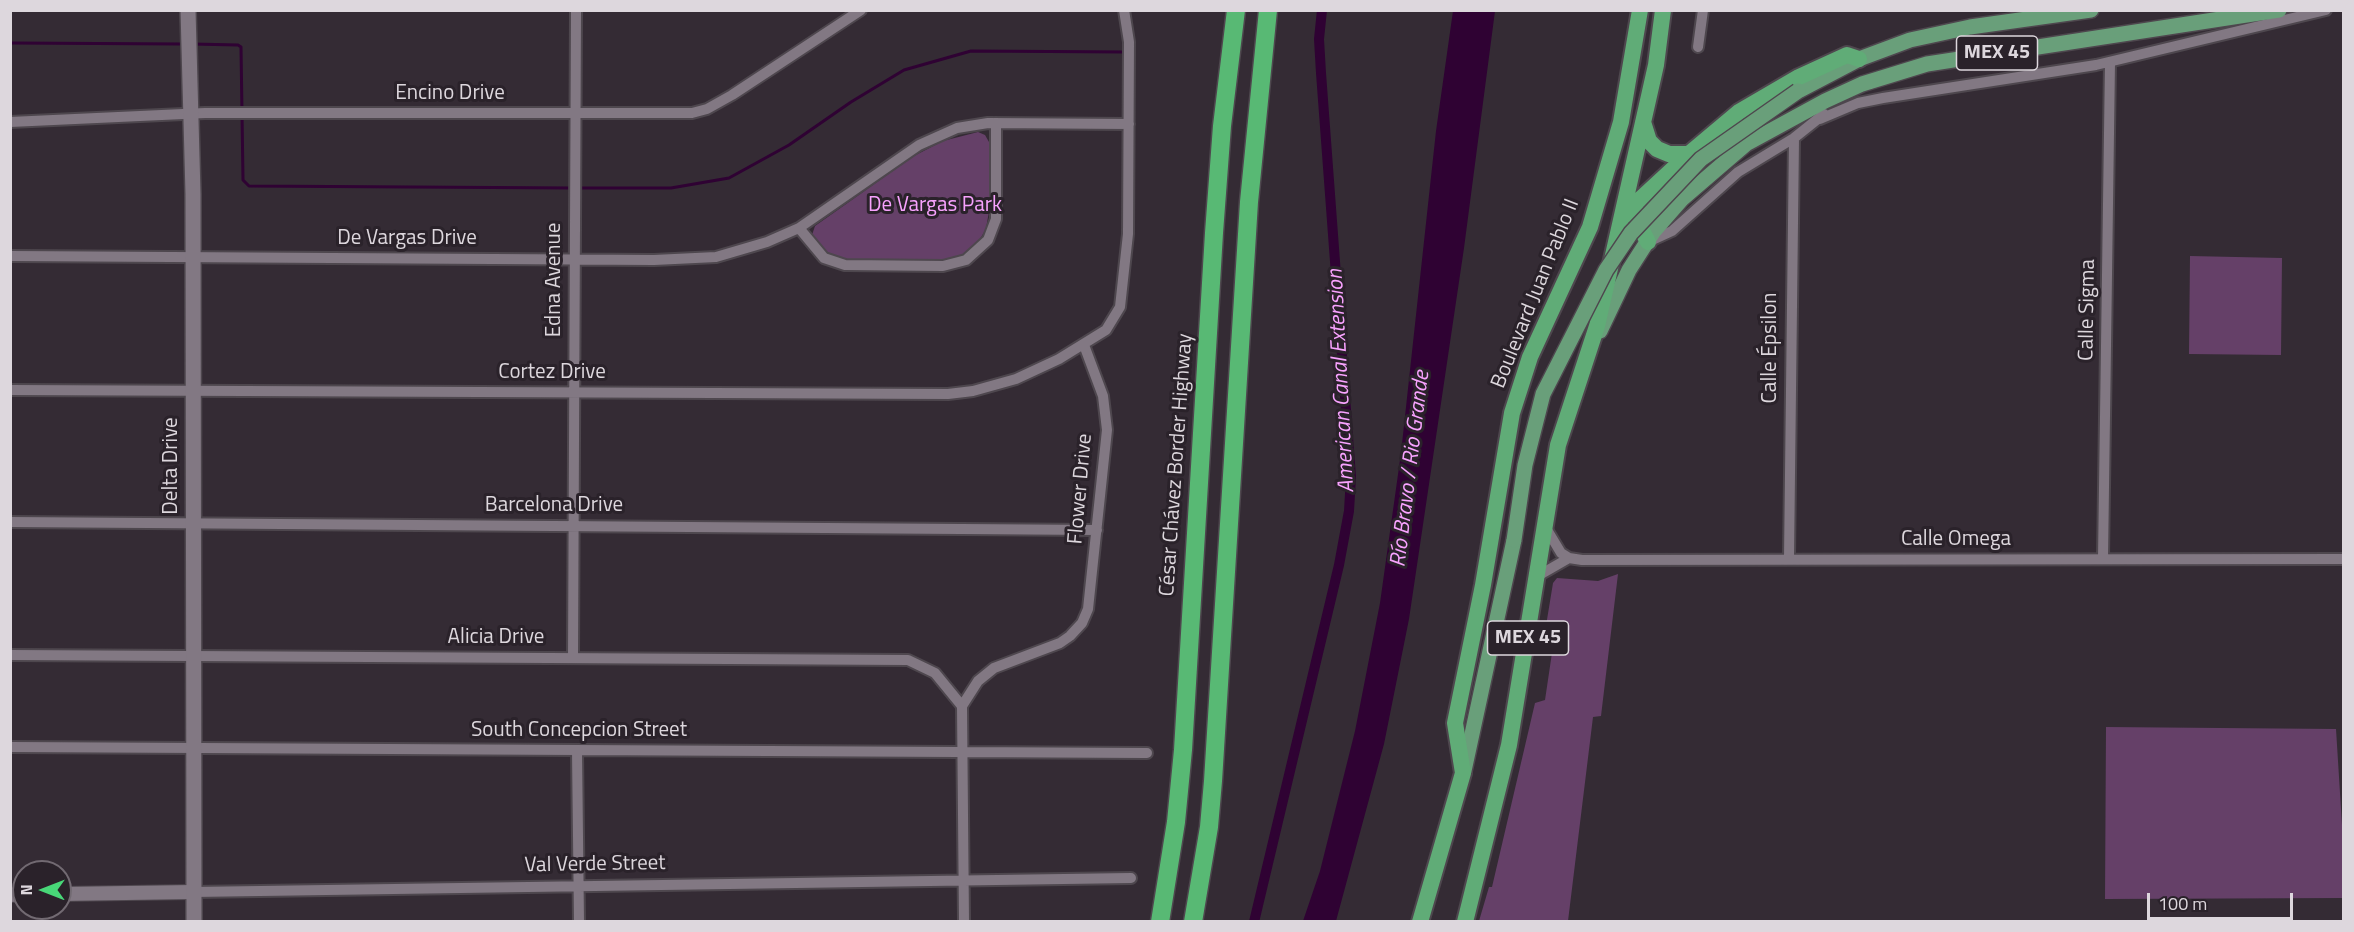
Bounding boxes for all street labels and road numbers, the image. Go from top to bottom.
road number: MEX 45 [1956,36,2038,70]
street label: Encino Drive [395,81,505,107]
street label: Boulevard Juan Pablo II [1486,196,1586,392]
street label: Edna Avenue [542,223,568,337]
street label: De Vargas Drive [337,226,477,252]
street label: Calle Sigma [2075,259,2101,361]
street label: Calle Épsilon [1758,292,1784,404]
street label: César Chávez Border Highway [1155,333,1199,597]
street label: Cortez Drive [498,360,606,386]
street label: Delta Drive [159,417,185,515]
street label: Flower Drive [1064,433,1098,545]
street label: Barcelona Drive [485,493,623,519]
street label: Calle Omega [1901,527,2011,553]
road number: MEX 45 [1488,621,1568,655]
street label: Alicia Drive [448,625,544,651]
street label: South Concepcion Street [471,718,687,744]
street label: Val Verde Street [524,851,666,879]

